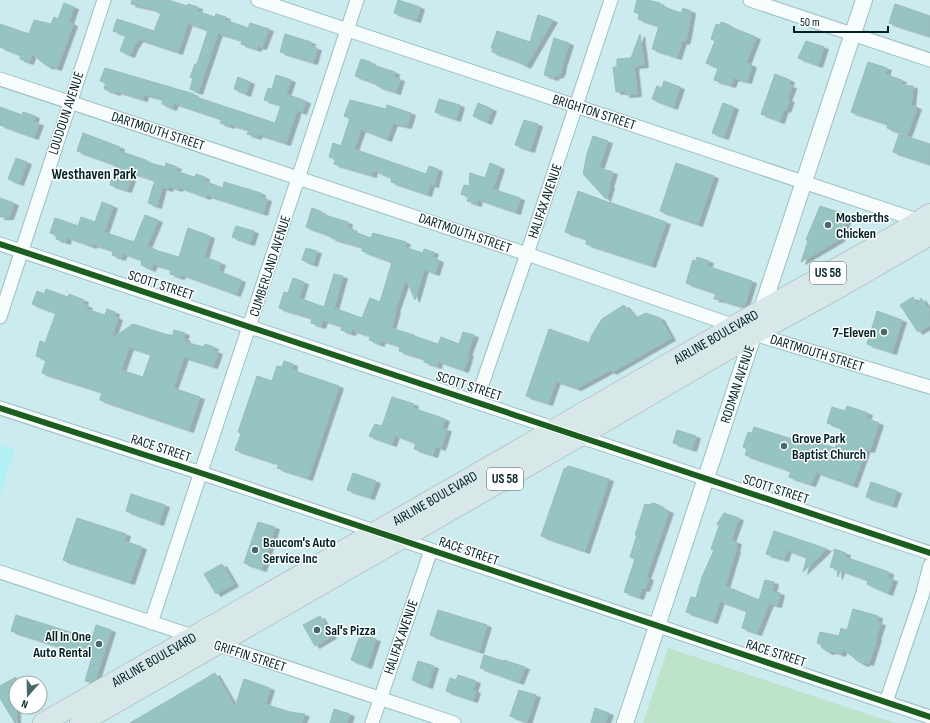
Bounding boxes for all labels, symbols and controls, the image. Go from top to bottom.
scale bar [794,8,888,34]
text: 50 m [800,15,820,30]
street label: LOUDOUN AVENUE [45,69,87,157]
street label: BRIGHTON STREET [550,91,638,134]
street label: DARTMOUTH STREET [109,108,207,154]
street label: HALIFAX AVENUE [524,161,566,241]
district label: Westhaven Park [51,165,137,184]
street label: DARTMOUTH STREET [416,209,514,257]
place label: Mosberths Chicken [836,209,889,242]
street label: CUMBERLAND AVENUE [246,213,294,319]
marker: Mosberths Chicken [823,220,833,230]
road number: US 58 [810,262,846,284]
street label: SCOTT STREET [126,266,196,304]
street label: AIRLINE BOULEVARD [670,305,761,368]
place label: 7-Eleven [833,324,876,341]
marker: 7-Eleven [879,327,889,337]
street label: DARTMOUTH STREET [768,331,866,375]
street label: RODMAN AVENUE [716,343,758,425]
street label: SCOTT STREET [434,367,504,405]
street label: RACE STREET [129,430,194,466]
place label: Grove Park Baptist Church [792,430,866,463]
marker: Grove Park Baptist Church [779,441,789,451]
street label: AIRLINE BOULEVARD [389,467,480,529]
road number: US 58 [487,468,523,490]
street label: SCOTT STREET [741,470,811,508]
street label: RACE STREET [437,533,502,569]
place label: Baucom's Auto Service Inc [263,534,336,567]
marker: Baucom's Auto Service Inc [250,545,260,555]
street label: HALIFAX AVENUE [380,597,422,677]
place label: Sal's Pizza [325,622,376,639]
marker: Sal's Pizza [312,625,322,635]
place label: All In One Auto Rental [32,628,91,661]
street label: AIRLINE BOULEVARD [108,628,199,691]
street label: RACE STREET [744,635,809,671]
street label: GRIFFIN STREET [212,636,288,676]
marker: All In One Auto Rental [94,639,104,649]
north arrow [8,675,48,715]
text: N [20,697,30,711]

